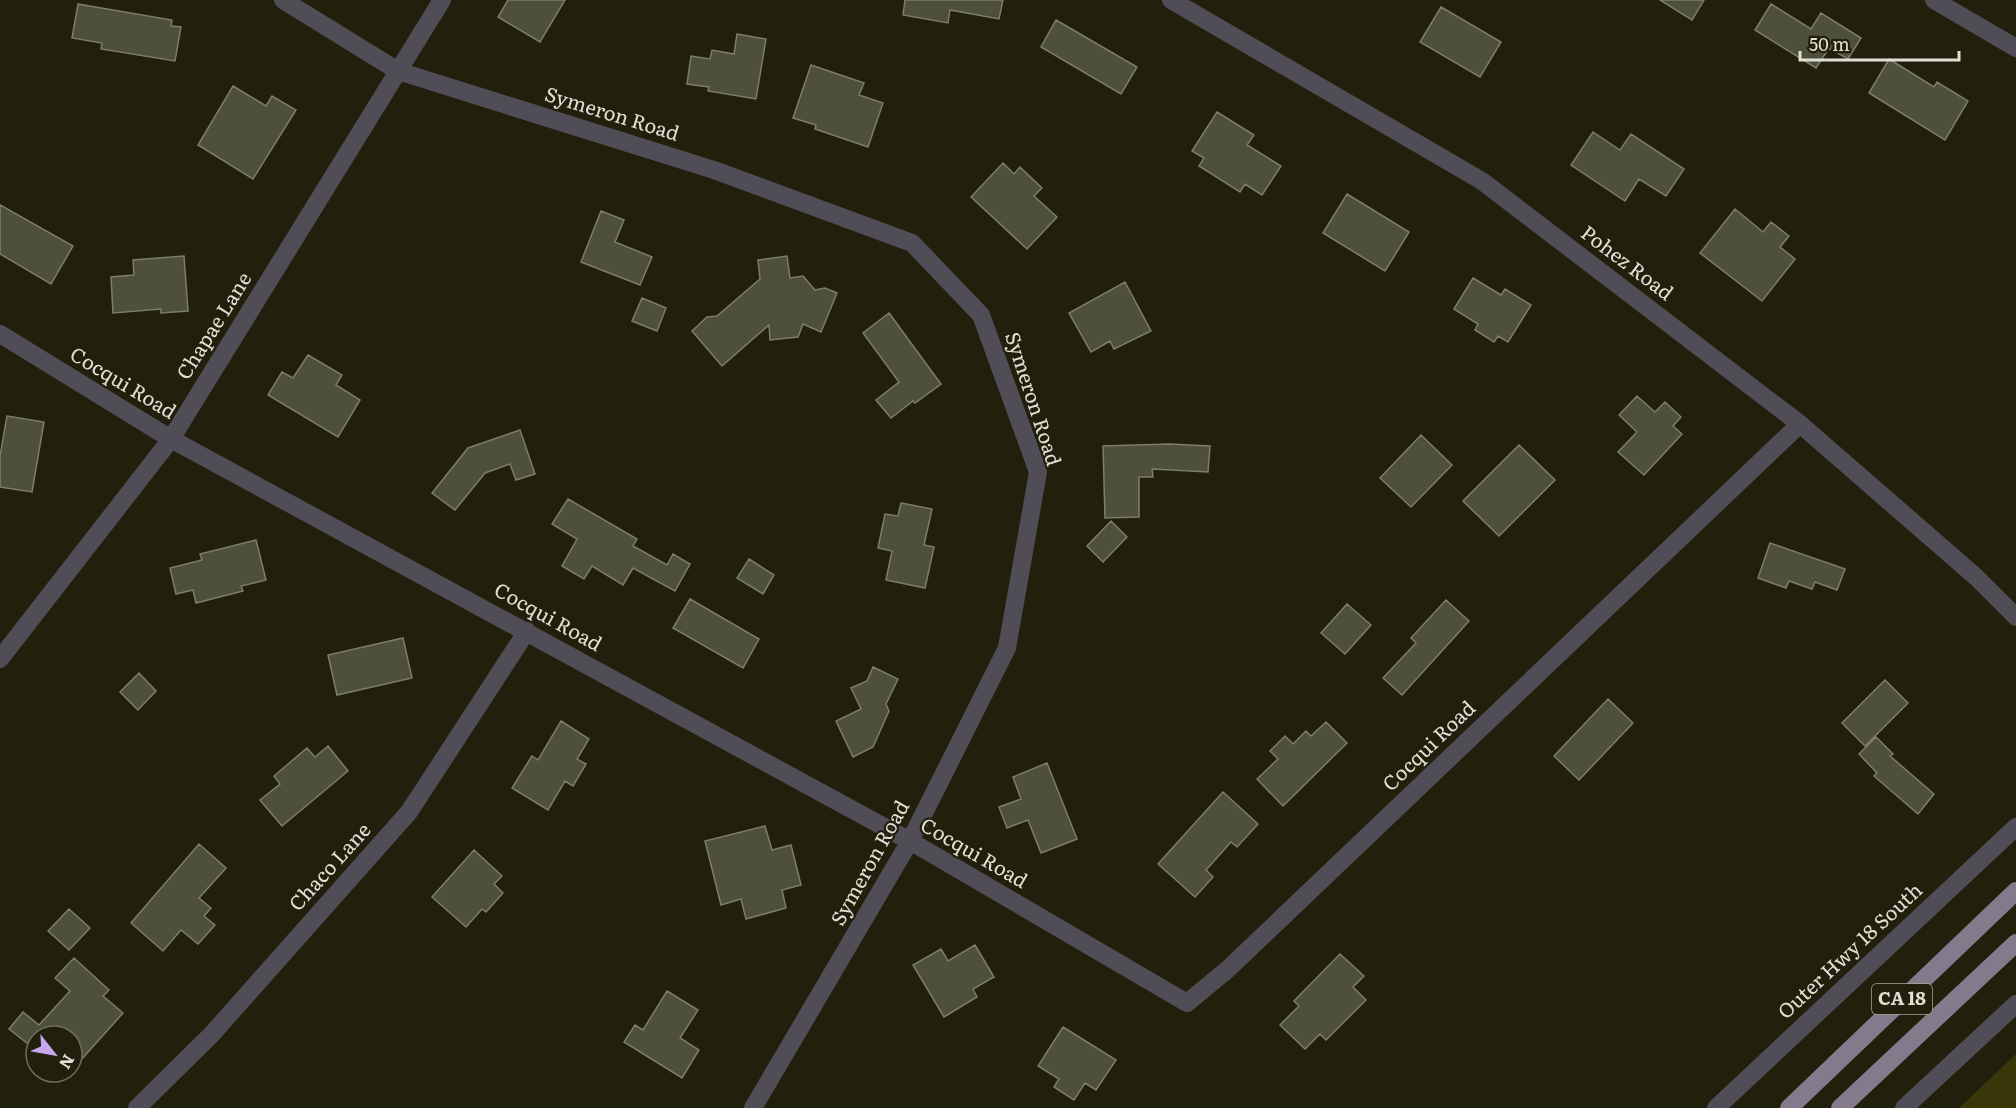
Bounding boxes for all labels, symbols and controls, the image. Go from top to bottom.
scale bar [1800,24,1959,62]
text: 50 m [1809,30,1850,57]
street label: Symeron Road [542,77,683,147]
street label: Pohez Road [1576,217,1681,306]
street label: Chapae Lane [167,265,257,385]
street label: Symeron Road [999,328,1071,469]
street label: Cocqui Road [65,338,183,425]
street label: Cocqui Road [490,573,608,657]
street label: Cocqui Road [1374,692,1481,797]
street label: Symeron Road [821,794,915,930]
street label: Cocqui Road [916,808,1034,894]
street label: Chaco Lane [281,815,376,917]
street label: Outer Hwy 18 South [1770,874,1928,1025]
road number: CA 18 [1872,984,1932,1014]
north arrow [24,1024,84,1084]
text: N [54,1050,81,1074]

